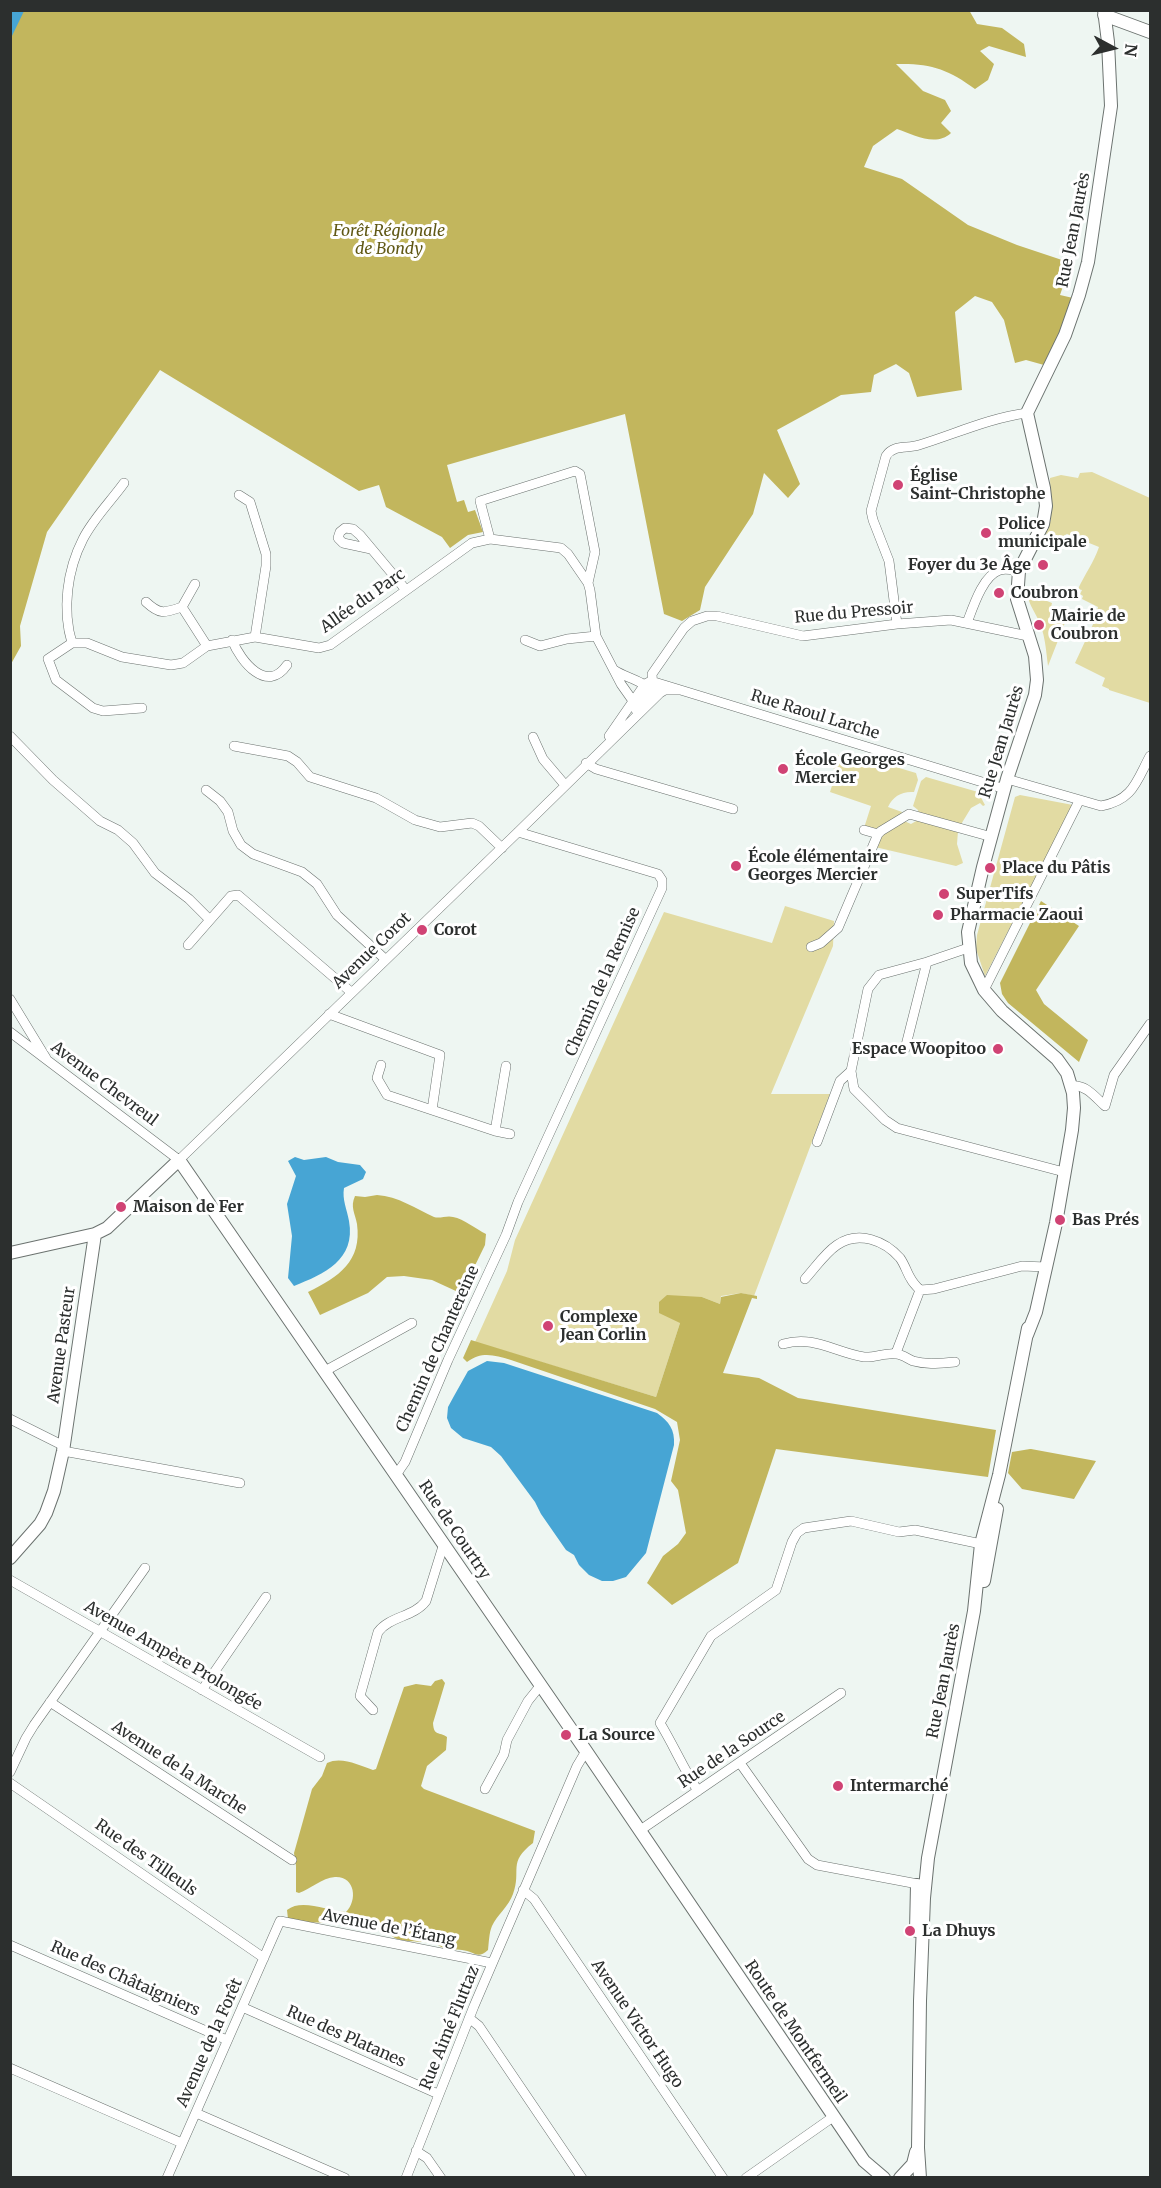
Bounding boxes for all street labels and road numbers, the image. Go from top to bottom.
street label: Rue Jean Jaurès [1053,171,1095,289]
street label: Allée du Parc [317,565,409,637]
street label: Rue du Pressoir [794,598,914,628]
street label: Rue Jean Jaurès [976,683,1028,801]
street label: Rue Raoul Larche [748,686,882,744]
street label: Chemin de la Remise [562,905,644,1059]
street label: Avenue Corot [329,909,415,993]
street label: Avenue Chevreul [47,1038,161,1130]
street label: Chemin de Chantereine [393,1263,483,1435]
street label: Avenue Pasteur [44,1285,80,1405]
street label: Rue de Courtry [414,1477,494,1583]
street label: Avenue Ampère Prolongée [81,1597,265,1715]
street label: Rue Jean Jaurès [923,1622,965,1740]
street label: Rue de la Source [675,1707,789,1793]
street label: Avenue de la Marche [108,1717,250,1819]
street label: Rue des Tilleuls [91,1816,201,1900]
street label: Avenue de l’Étang [320,1906,458,1950]
street label: Rue des Châtaigniers [47,1937,203,2021]
street label: Avenue Victor Hugo [587,1956,687,2092]
street label: Route de Montfermeil [740,1957,850,2107]
street label: Rue Aimé Fluttaz [416,1963,484,2093]
street label: Avenue de la Forêt [173,1976,247,2110]
street label: Rue des Platanes [284,2002,408,2072]

